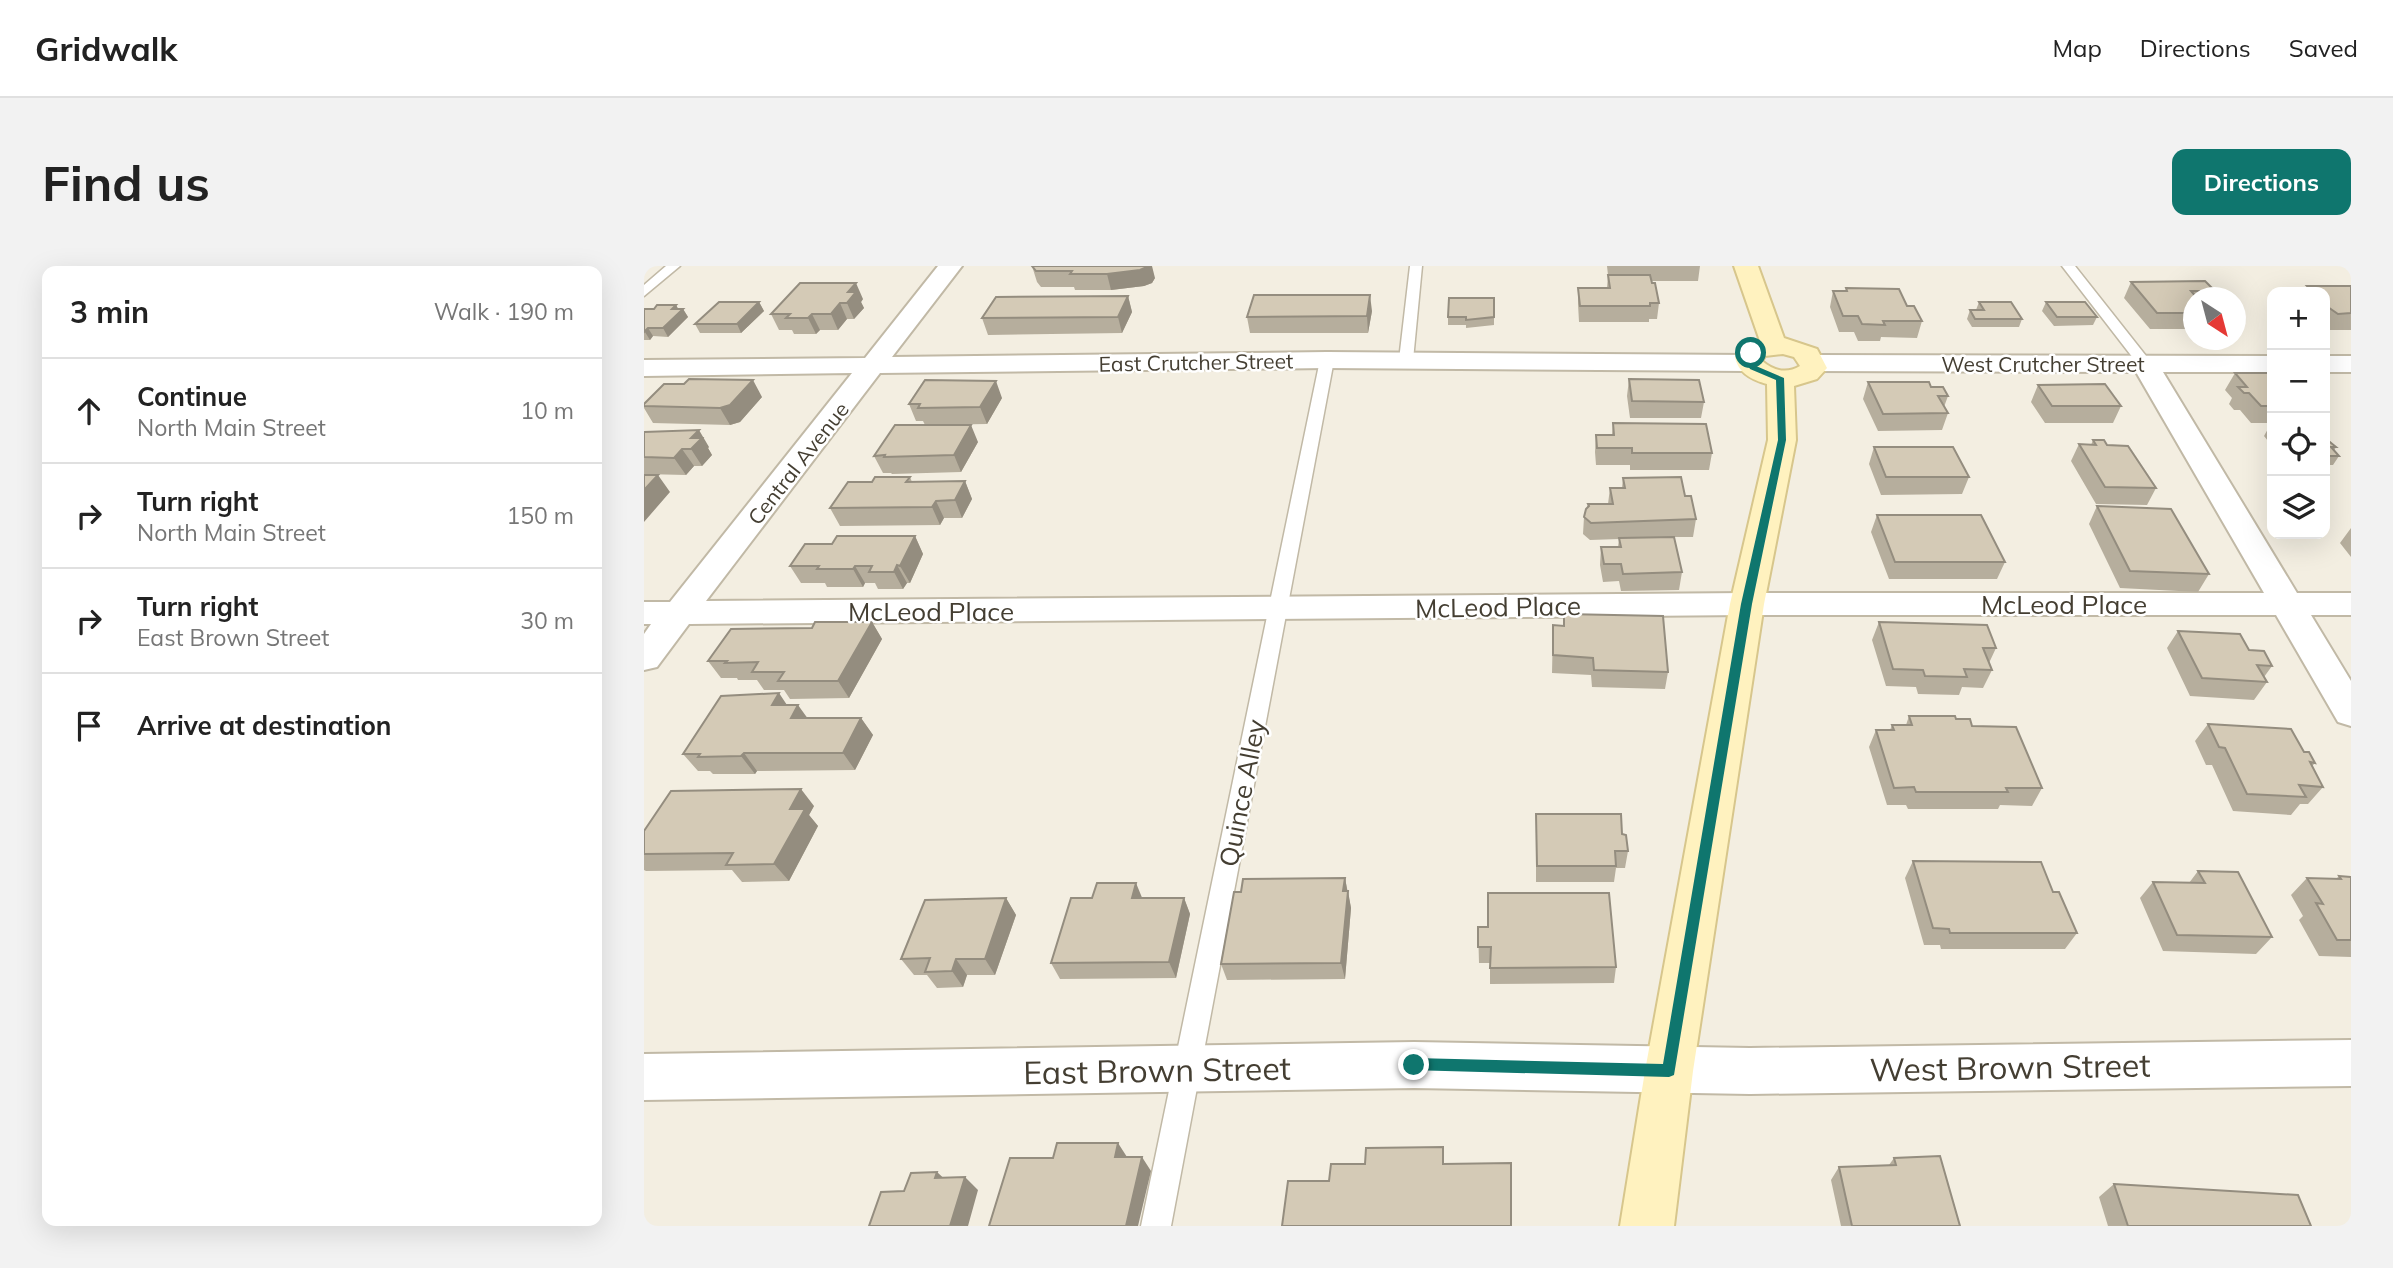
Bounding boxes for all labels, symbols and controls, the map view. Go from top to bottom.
text: Gridwalk [35,28,178,69]
text: Map [2052,33,2102,63]
text: Directions [2140,33,2251,63]
text: Saved [2289,33,2358,63]
button: Directions [2172,149,2351,215]
text: Find us [42,152,210,213]
north arrow [2183,287,2246,350]
map controls [2267,287,2330,539]
button: + [2267,287,2330,350]
text: 3 min [70,293,149,331]
text: Walk · 190 m [434,297,574,326]
route start [1735,337,1766,368]
street label: East Crutcher Street [1098,347,1294,377]
button: − [2267,350,2330,413]
street label: West Crutcher Street [1941,351,2145,377]
text: Continue [137,380,247,413]
icon: ahead [70,392,108,430]
text: 10 m [520,396,574,425]
street label: Central Avenue [742,396,854,530]
text: North Main Street [137,413,326,442]
button: locate [2267,413,2330,476]
button: layers [2267,476,2330,539]
text: Turn right [137,485,258,518]
icon: right [70,497,108,535]
text: 150 m [506,501,574,530]
text: North Main Street [137,518,326,547]
street label: McLeod Place [1981,588,2147,621]
street label: McLeod Place [1415,589,1581,625]
text: Turn right [137,590,258,623]
street label: McLeod Place [848,595,1014,628]
icon: right [70,602,108,640]
text: 30 m [520,606,574,635]
text: East Brown Street [137,623,329,652]
icon: arrive [70,707,108,745]
text: Arrive at destination [137,709,392,742]
street label: Quince Alley [1212,716,1272,869]
street label: West Brown Street [1869,1045,2151,1089]
street label: East Brown Street [1023,1048,1291,1092]
route end [1398,1049,1429,1080]

